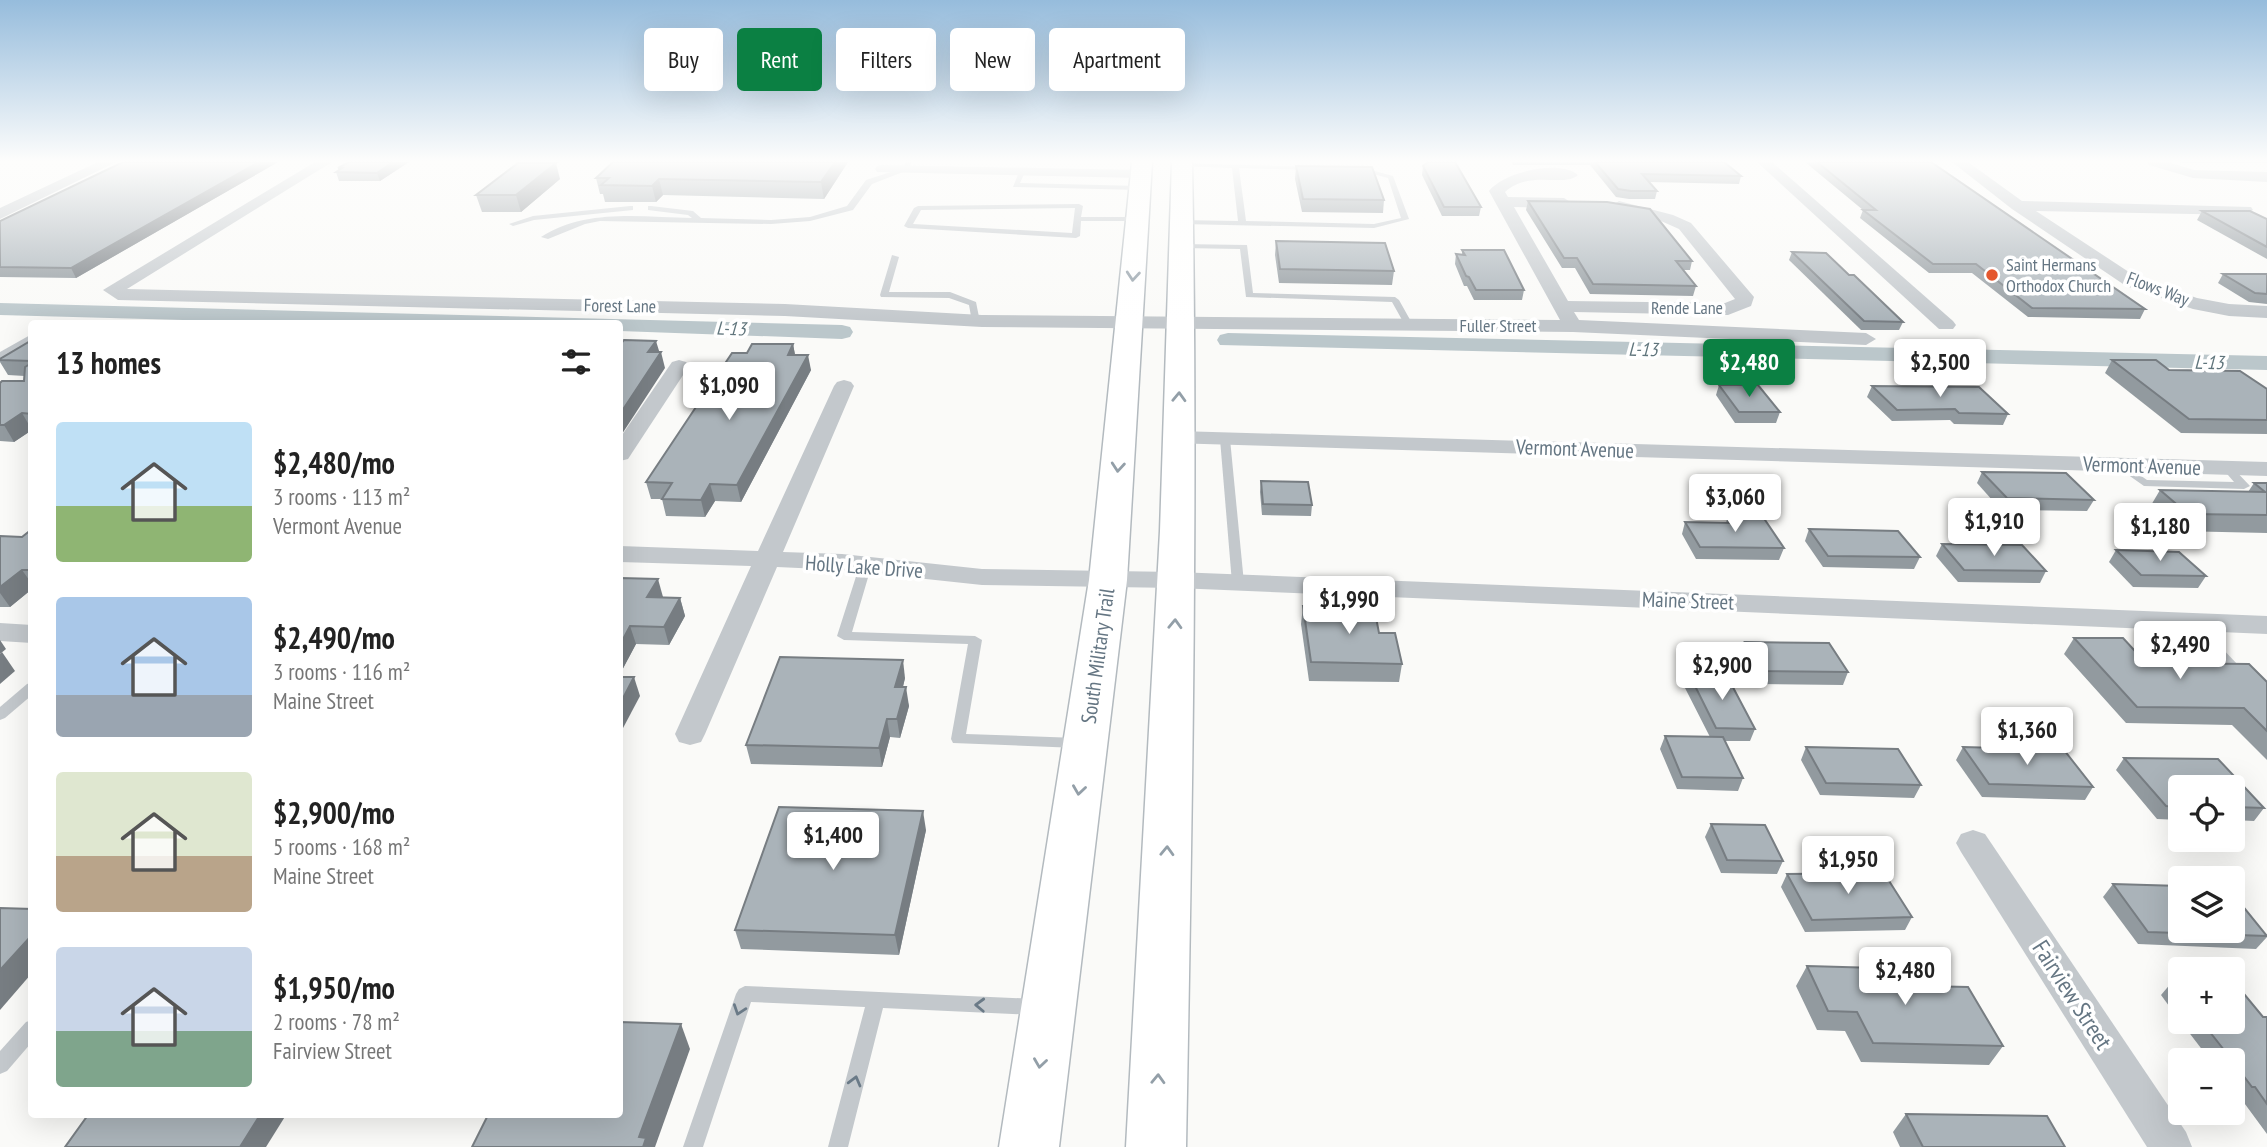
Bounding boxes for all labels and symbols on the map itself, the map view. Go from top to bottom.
place label: Saint Hermans Orthodox Church [2006,253,2111,297]
street label: Flows Way [2124,266,2193,311]
marker: Saint Hermans Orthodox Church [1984,267,2000,283]
one-way arrow [1126,270,1141,281]
street label: Forest Lane [584,293,656,318]
street label: Rende Lane [1651,296,1723,319]
street label: Fuller Street [1459,314,1537,337]
water label: L-13 [716,315,749,341]
water label: L-13 [1628,337,1660,361]
pin: $2,480 [1692,340,1806,399]
pin: $2,500 [1883,340,1997,399]
water label: L-13 [2194,350,2226,374]
pin: $1,090 [672,362,786,422]
one-way arrow [1172,391,1187,402]
street label: Vermont Avenue [1515,433,1634,464]
street label: Vermont Avenue [2082,450,2201,481]
one-way arrow [1111,461,1126,472]
pin: $3,060 [1678,475,1792,534]
pin: $1,910 [1937,498,2051,558]
pin: $1,180 [2103,504,2217,563]
street label: Holly Lake Drive [804,549,924,584]
pin: $1,990 [1292,576,1406,636]
street label: Maine Street [1641,585,1735,616]
street label: South Military Trail [1075,586,1120,725]
one-way arrow [1167,618,1182,629]
pin: $2,490 [2123,622,2237,681]
pin: $2,900 [1665,642,1779,702]
pin: $1,360 [1970,708,2084,767]
one-way arrow [1072,784,1087,796]
pin: $1,400 [776,812,890,872]
pin: $1,950 [1791,836,1905,896]
one-way arrow [1159,846,1174,857]
street label: Fairview Street [2026,934,2119,1056]
pin: $2,480 [1848,948,1962,1007]
one-way arrow [974,997,985,1012]
one-way arrow [733,1003,747,1016]
one-way arrow [1033,1058,1048,1069]
one-way arrow [1151,1073,1166,1084]
one-way arrow [847,1075,861,1087]

